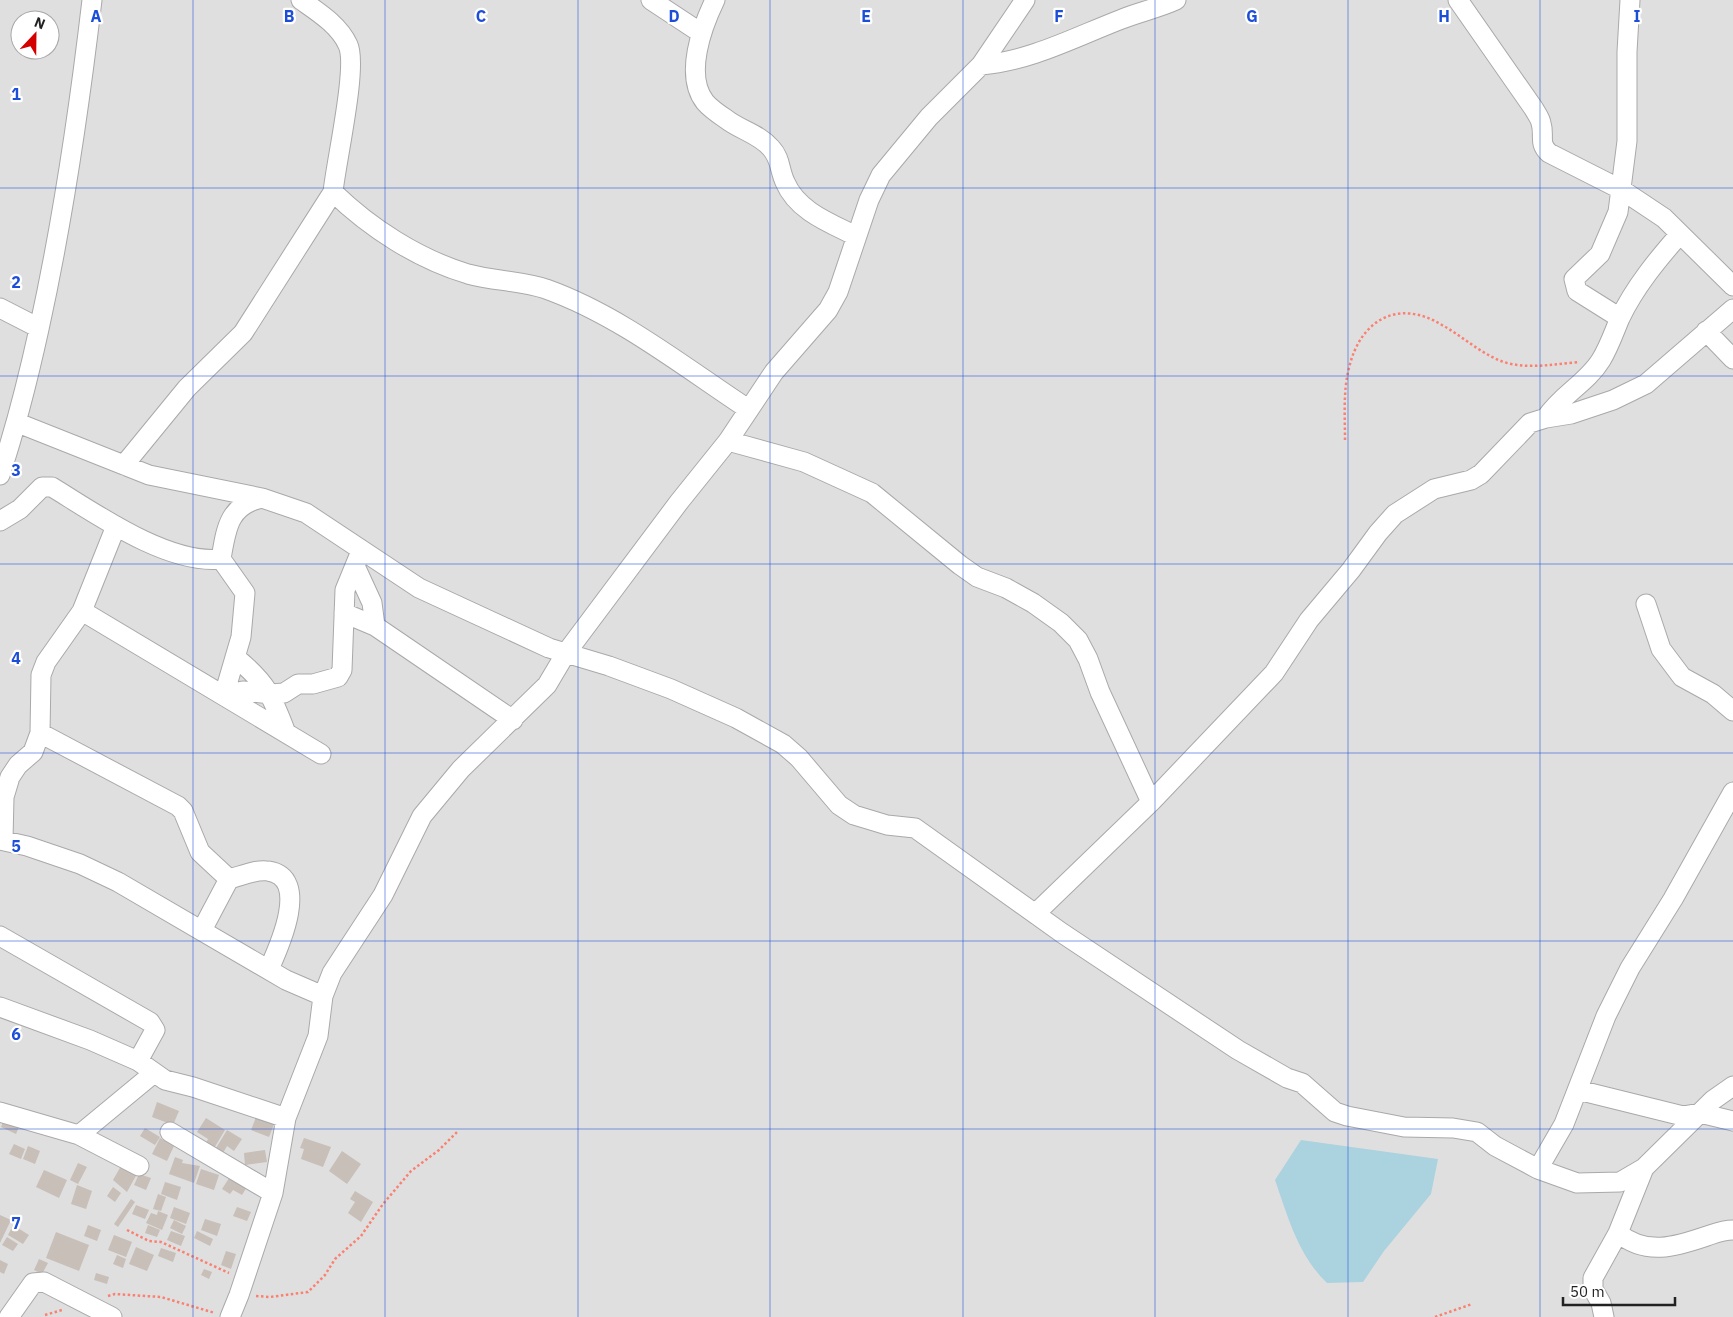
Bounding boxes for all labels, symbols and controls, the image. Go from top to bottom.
text: A [91,6,102,26]
text: B [284,6,295,26]
text: C [476,6,486,26]
text: D [668,6,680,26]
text: E [861,6,871,26]
text: F [1054,6,1064,26]
text: G [1246,6,1258,26]
text: H [1438,6,1450,26]
text: I [1634,6,1641,26]
north arrow [10,10,60,60]
text: N [32,13,48,33]
text: 1 [11,84,21,104]
text: 2 [11,272,21,292]
text: 3 [11,460,21,480]
text: 4 [11,648,21,668]
text: 5 [11,836,21,856]
text: 6 [11,1024,21,1044]
text: 7 [11,1213,21,1233]
scale bar [1563,1274,1676,1306]
text: 50 m [1570,1282,1605,1301]

